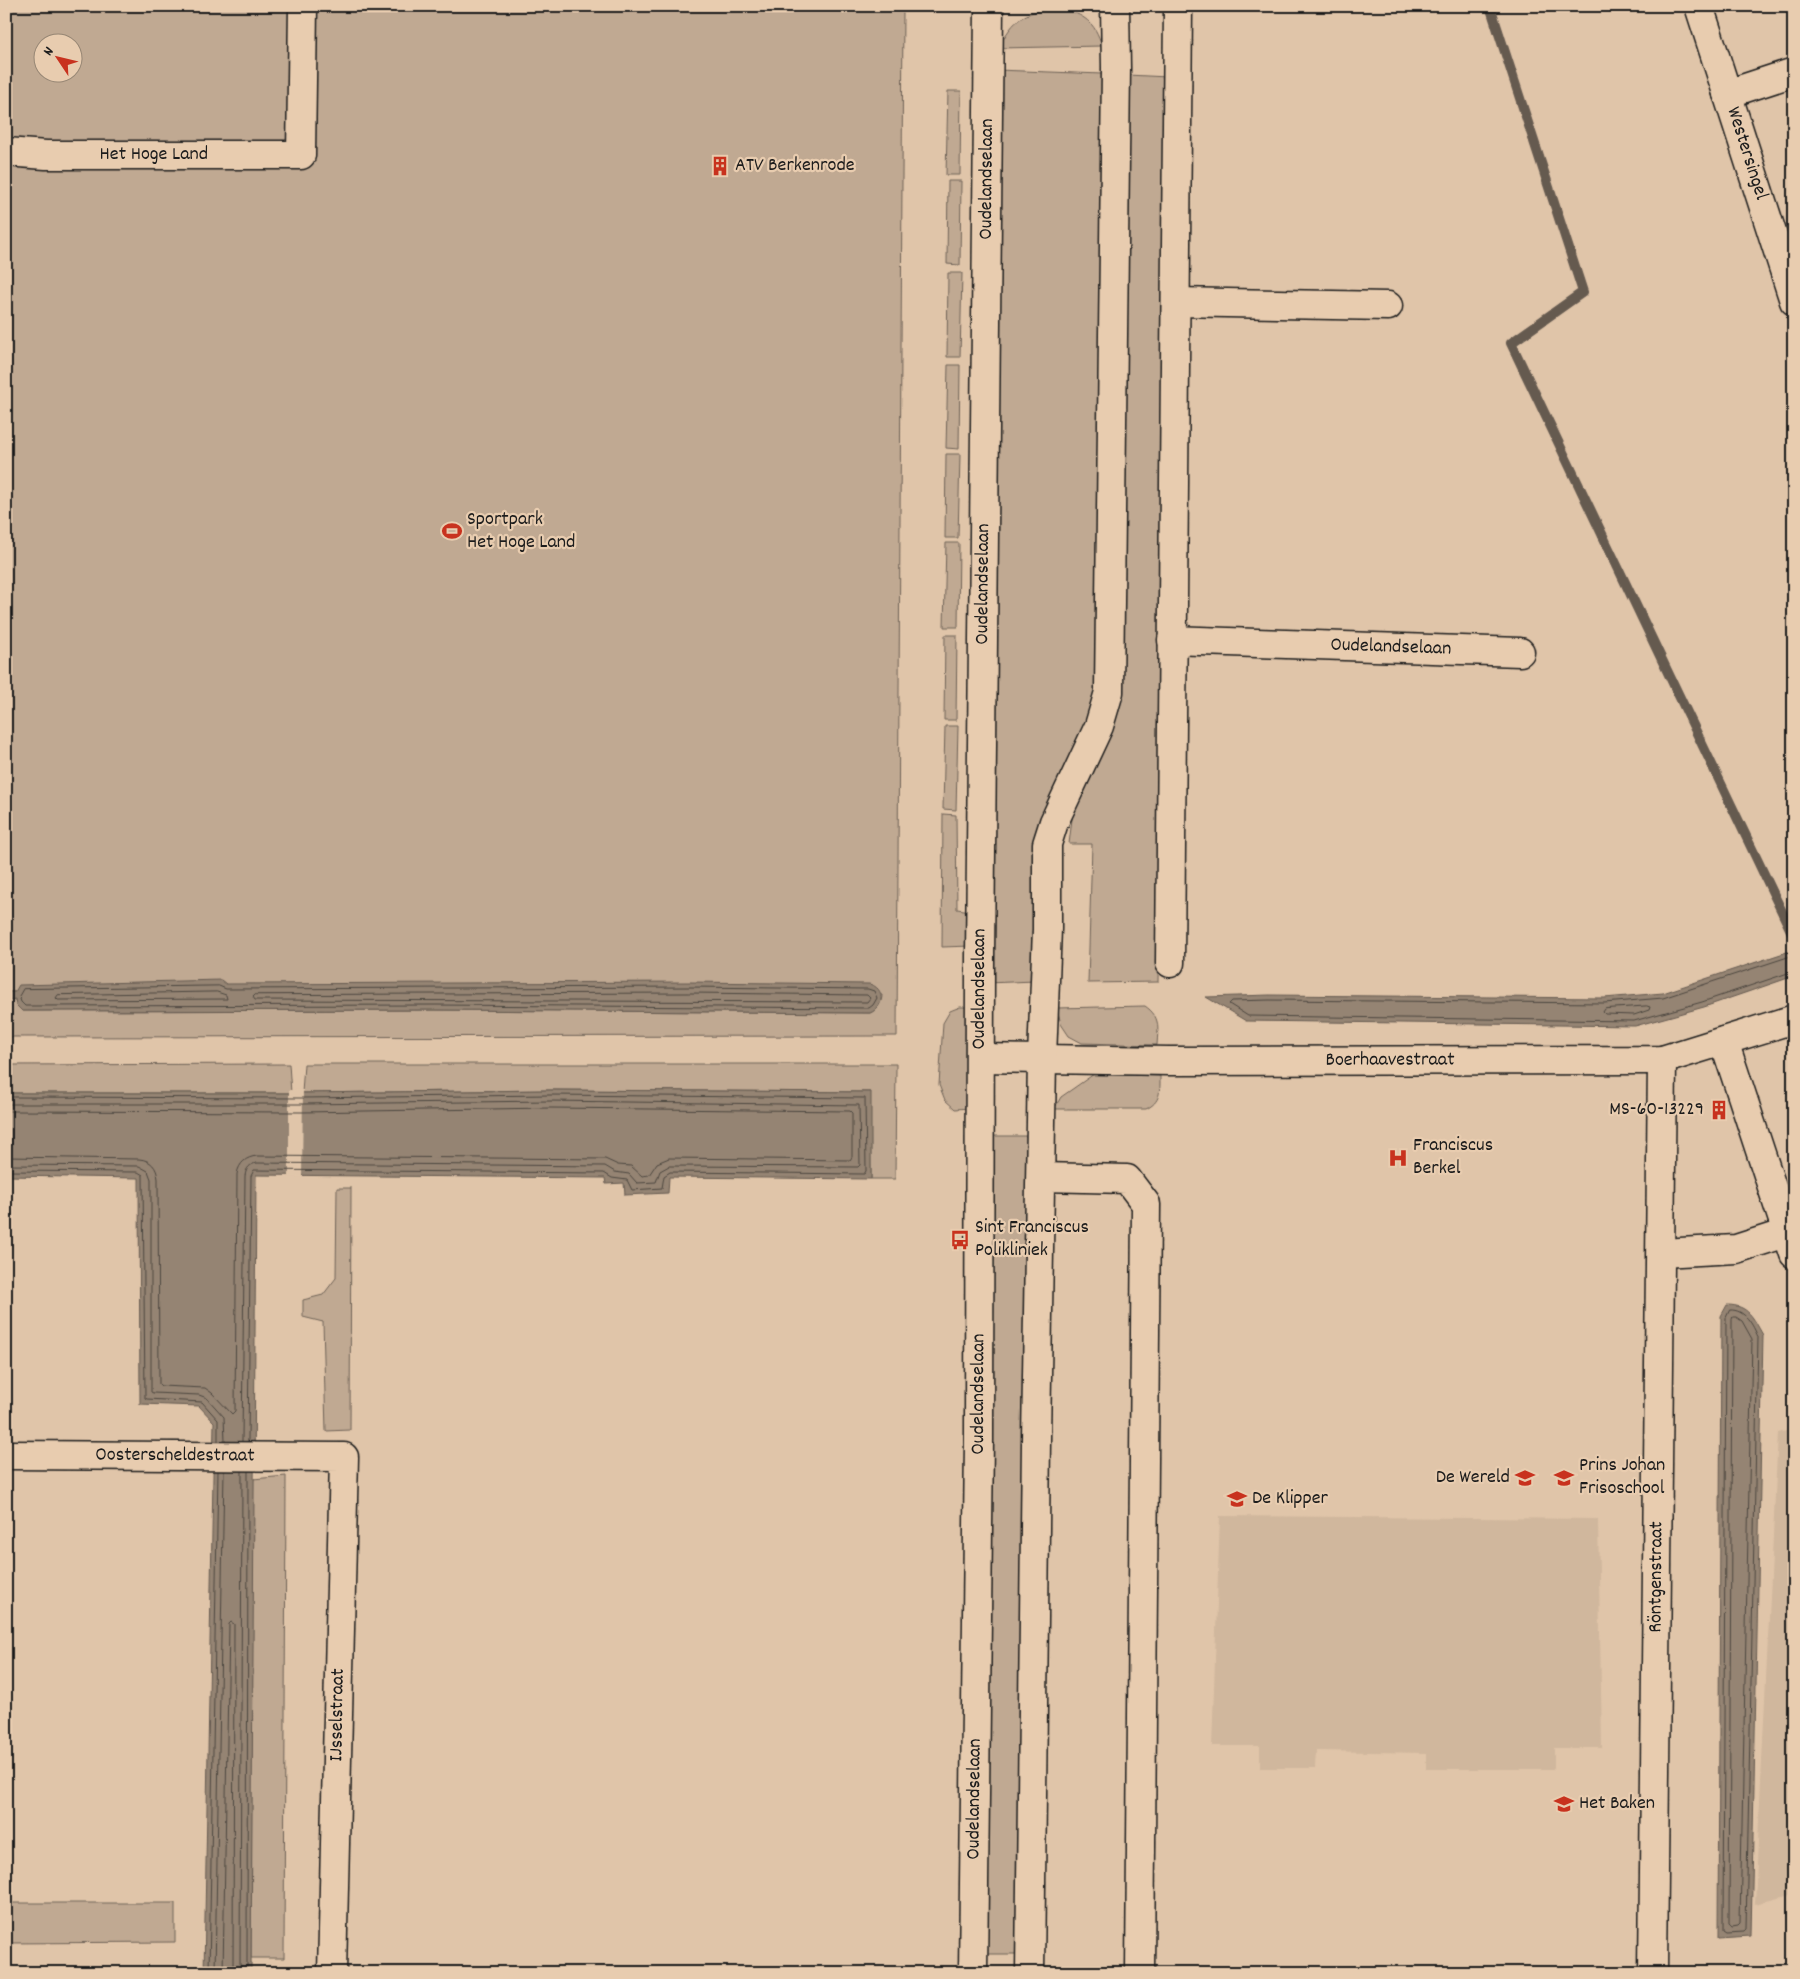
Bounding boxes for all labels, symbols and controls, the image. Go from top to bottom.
north arrow [32,32,82,82]
text: N [39,43,59,60]
street label: Westersingel [1718,104,1775,204]
street label: Oudelandselaan [973,118,1002,240]
street label: Het Hoge Land [100,141,208,169]
place label: ATV Berkenrode [735,152,855,180]
building icon: ATV Berkenrode [709,155,731,177]
place label: Sportpark Het Hoge Land [467,506,575,557]
sports icon: Sportpark Het Hoge Land [441,520,463,542]
street label: Oudelandselaan [969,523,998,645]
street label: Oudelandselaan [1330,631,1452,664]
street label: Oudelandselaan [966,928,994,1050]
street label: Boerhaavestraat [1325,1046,1455,1075]
place label: MS-60-13229 [1609,1096,1704,1124]
building icon: MS-60-13229 [1708,1099,1730,1121]
place label: Franciscus Berkel [1413,1132,1493,1183]
hospital icon: Franciscus Berkel [1387,1147,1409,1169]
place label: Sint Franciscus Polikliniek [975,1214,1089,1265]
bus stop icon: Sint Franciscus Polikliniek [949,1229,971,1251]
street label: Oudelandselaan [965,1333,993,1455]
street label: Oosterscheldestraat [95,1442,255,1470]
place label: Prins Johan Frisoschool [1579,1452,1665,1503]
place label: De Wereld [1436,1464,1510,1492]
school or university icon: De Wereld [1514,1467,1536,1489]
school or university icon: Prins Johan Frisoschool [1553,1467,1575,1489]
place label: De Klipper [1252,1485,1329,1513]
school or university icon: De Klipper [1226,1488,1248,1510]
street label: Röntgenstraat [1642,1521,1671,1633]
street label: IJsselstraat [323,1668,353,1762]
street label: Oudelandselaan [960,1738,990,1860]
place label: Het Baken [1579,1790,1655,1818]
school or university icon: Het Baken [1553,1793,1575,1815]

